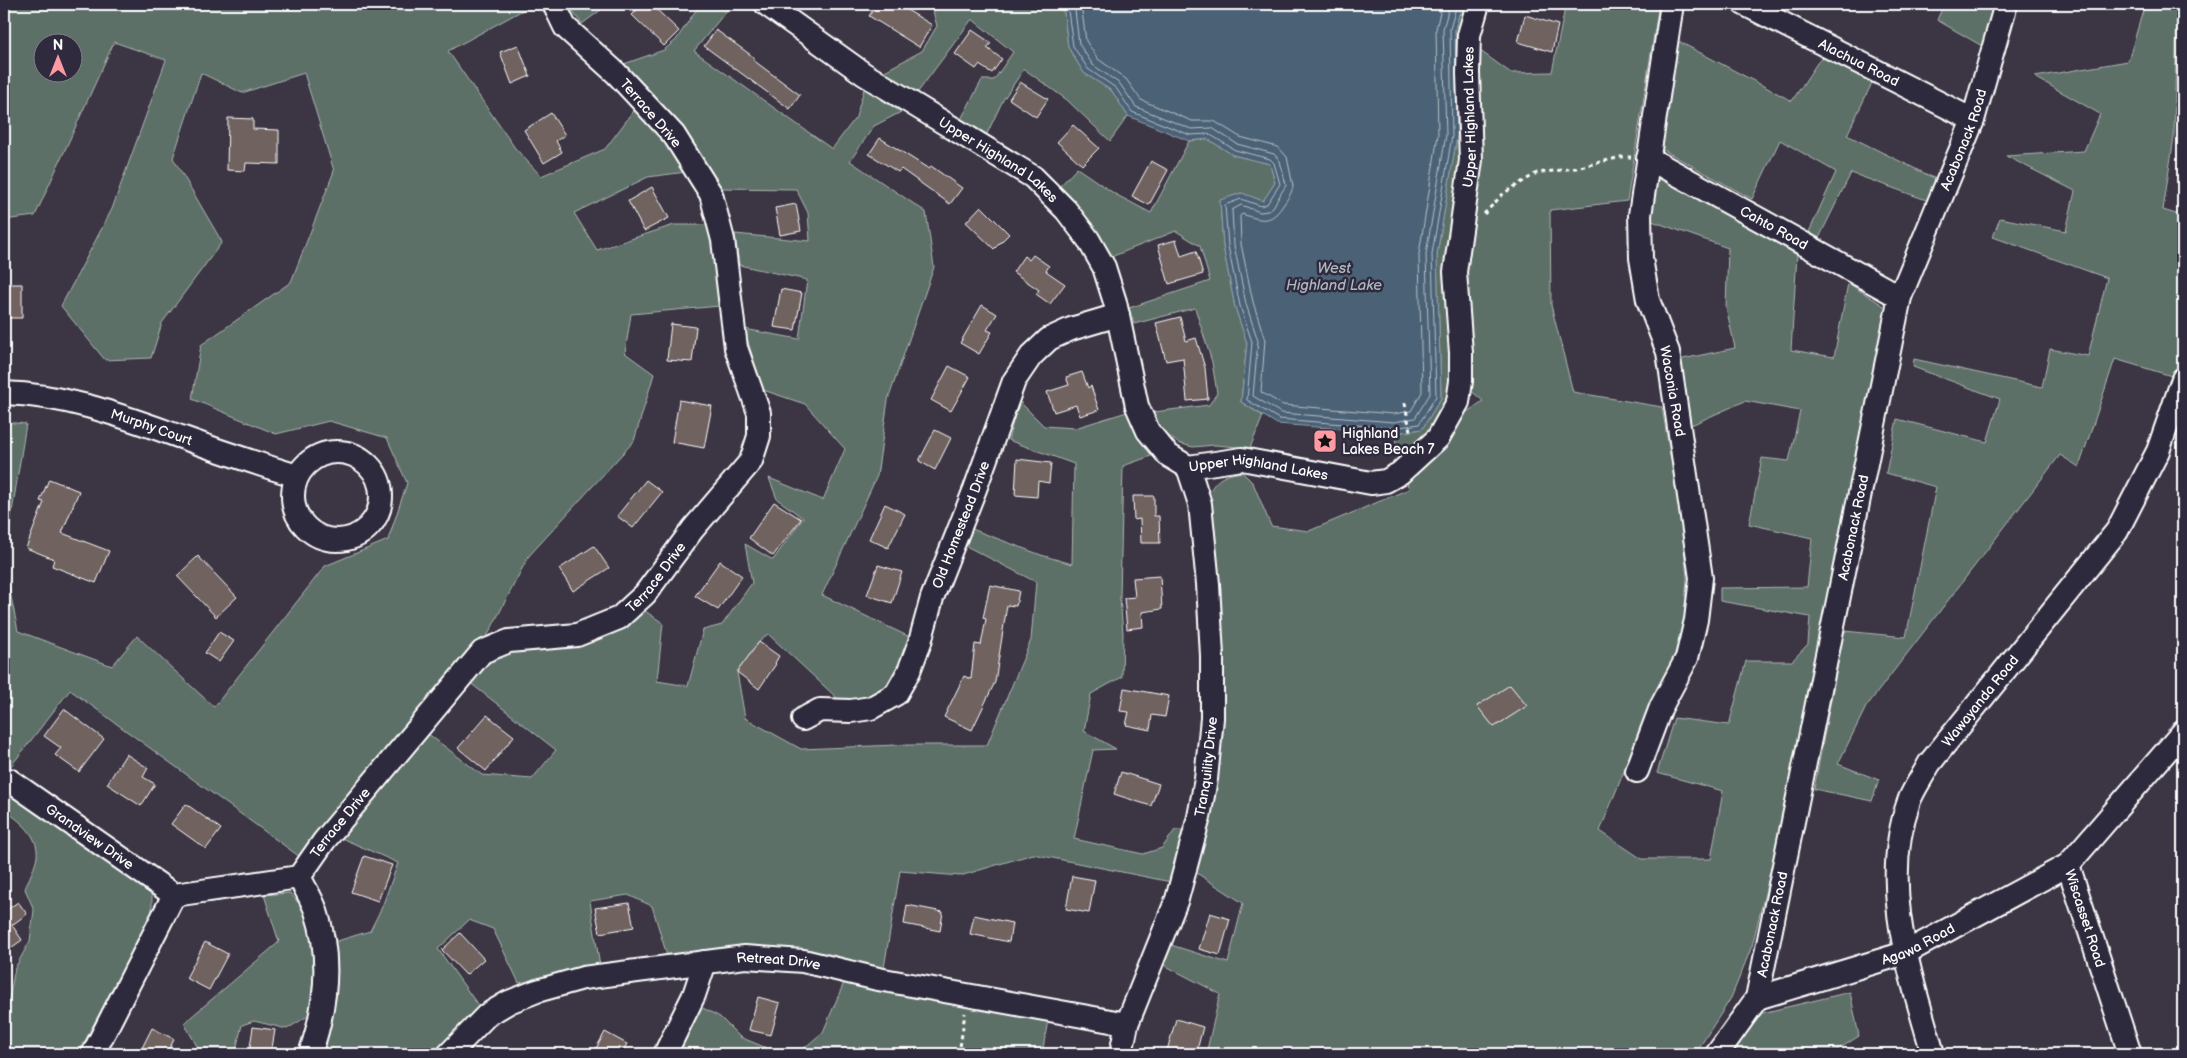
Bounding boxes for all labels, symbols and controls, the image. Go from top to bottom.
north arrow [32,32,82,82]
street label: Alachua Road [1816,35,1902,90]
text: N [53,37,63,54]
street label: Upper Highland Lakes [1459,46,1480,189]
street label: Terrace Drive [616,76,685,151]
street label: Acabonack Road [1937,87,1990,193]
street label: Upper Highland Lakes [935,113,1061,206]
street label: Cahto Road [1737,202,1811,254]
water label: West Highland Lake [1286,259,1382,295]
street label: Waconia Road [1656,344,1689,438]
street label: Murphy Court [108,405,195,450]
place label: Highland Lakes Beach 7 [1342,425,1435,458]
place icon: Highland Lakes Beach 7 [1312,428,1338,454]
street label: Upper Highland Lakes [1188,451,1329,484]
street label: Old Homestead Drive [929,459,993,591]
street label: Acabonack Road [1834,473,1873,582]
street label: Terrace Drive [623,539,689,616]
street label: Wawayanda Road [1938,652,2022,750]
street label: Tranquility Drive [1191,716,1221,818]
street label: Terrace Drive [307,784,374,861]
street label: Grandview Drive [42,800,137,873]
street label: Wiscasset Road [2061,867,2109,969]
street label: Acabonack Road [1753,870,1792,979]
street label: Agawa Road [1879,920,1958,969]
street label: Retreat Drive [735,949,822,974]

